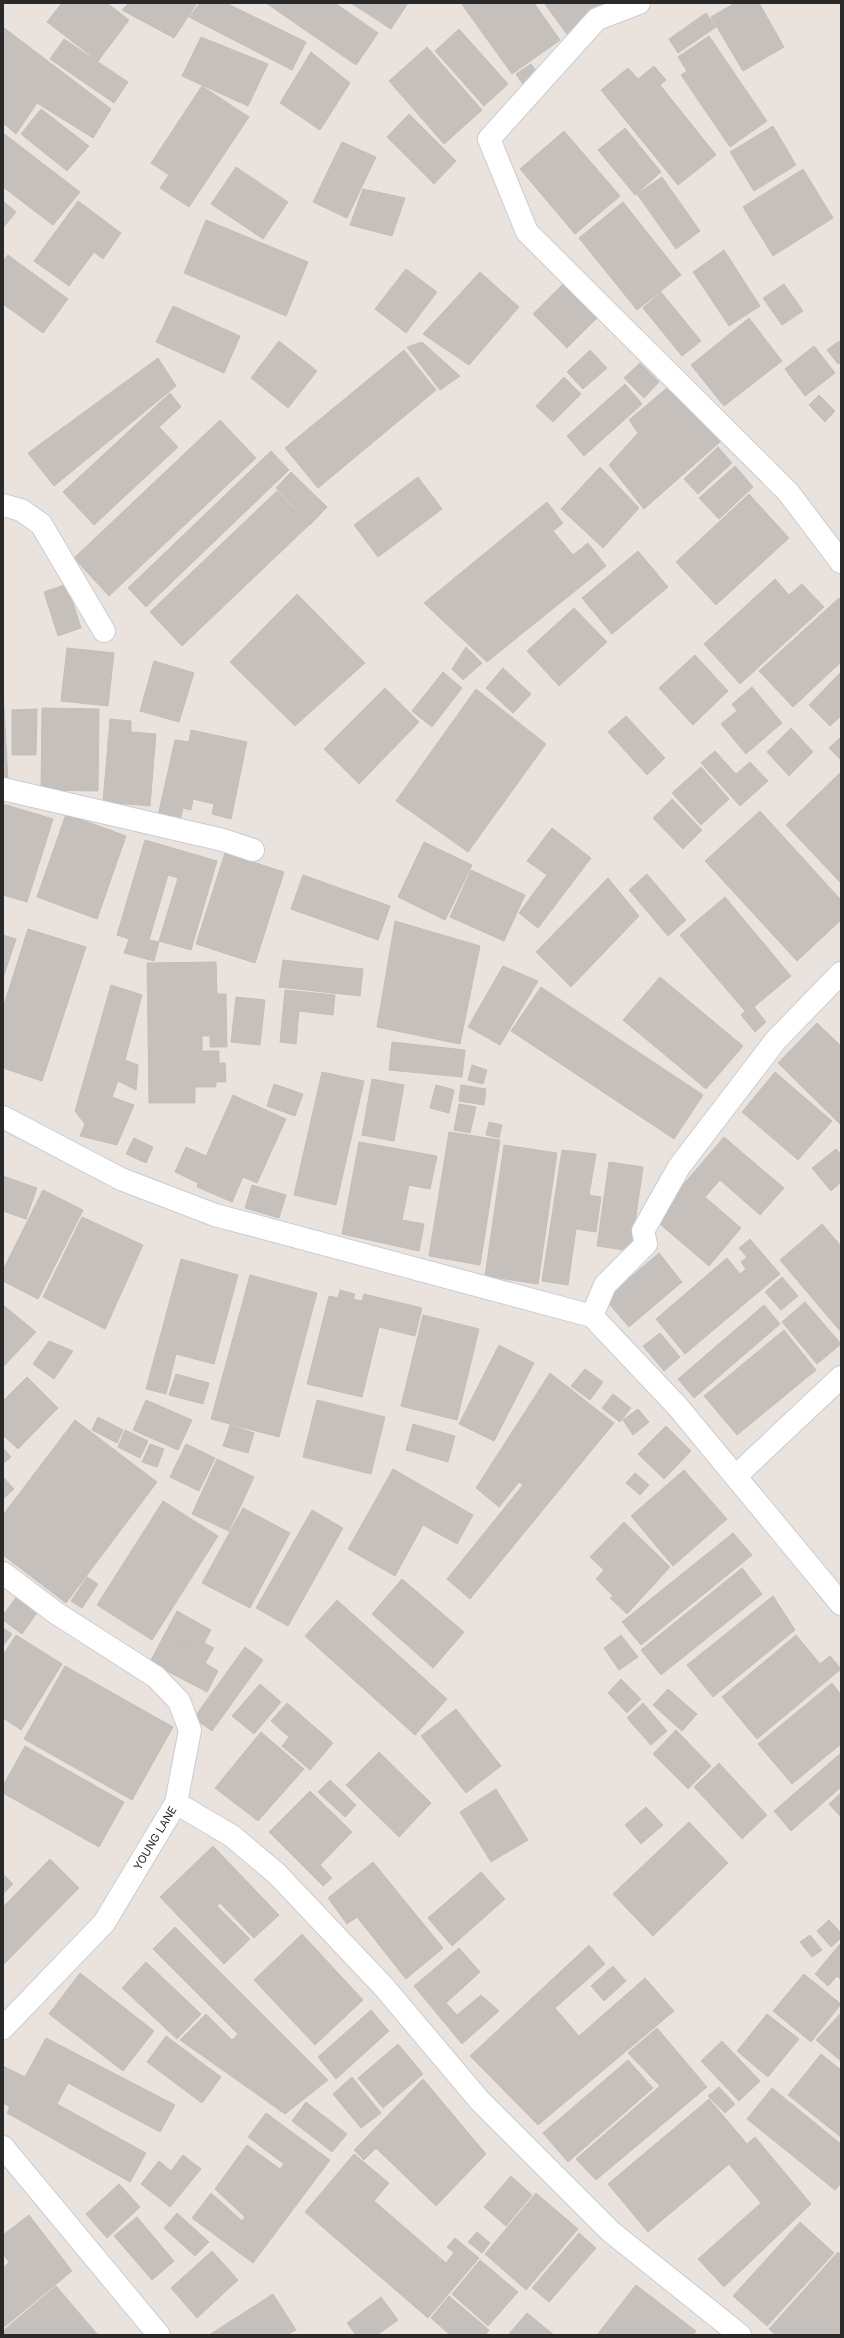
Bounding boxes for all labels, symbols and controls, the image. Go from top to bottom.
street label: YOUNG LANE [130,1804,180,1872]

